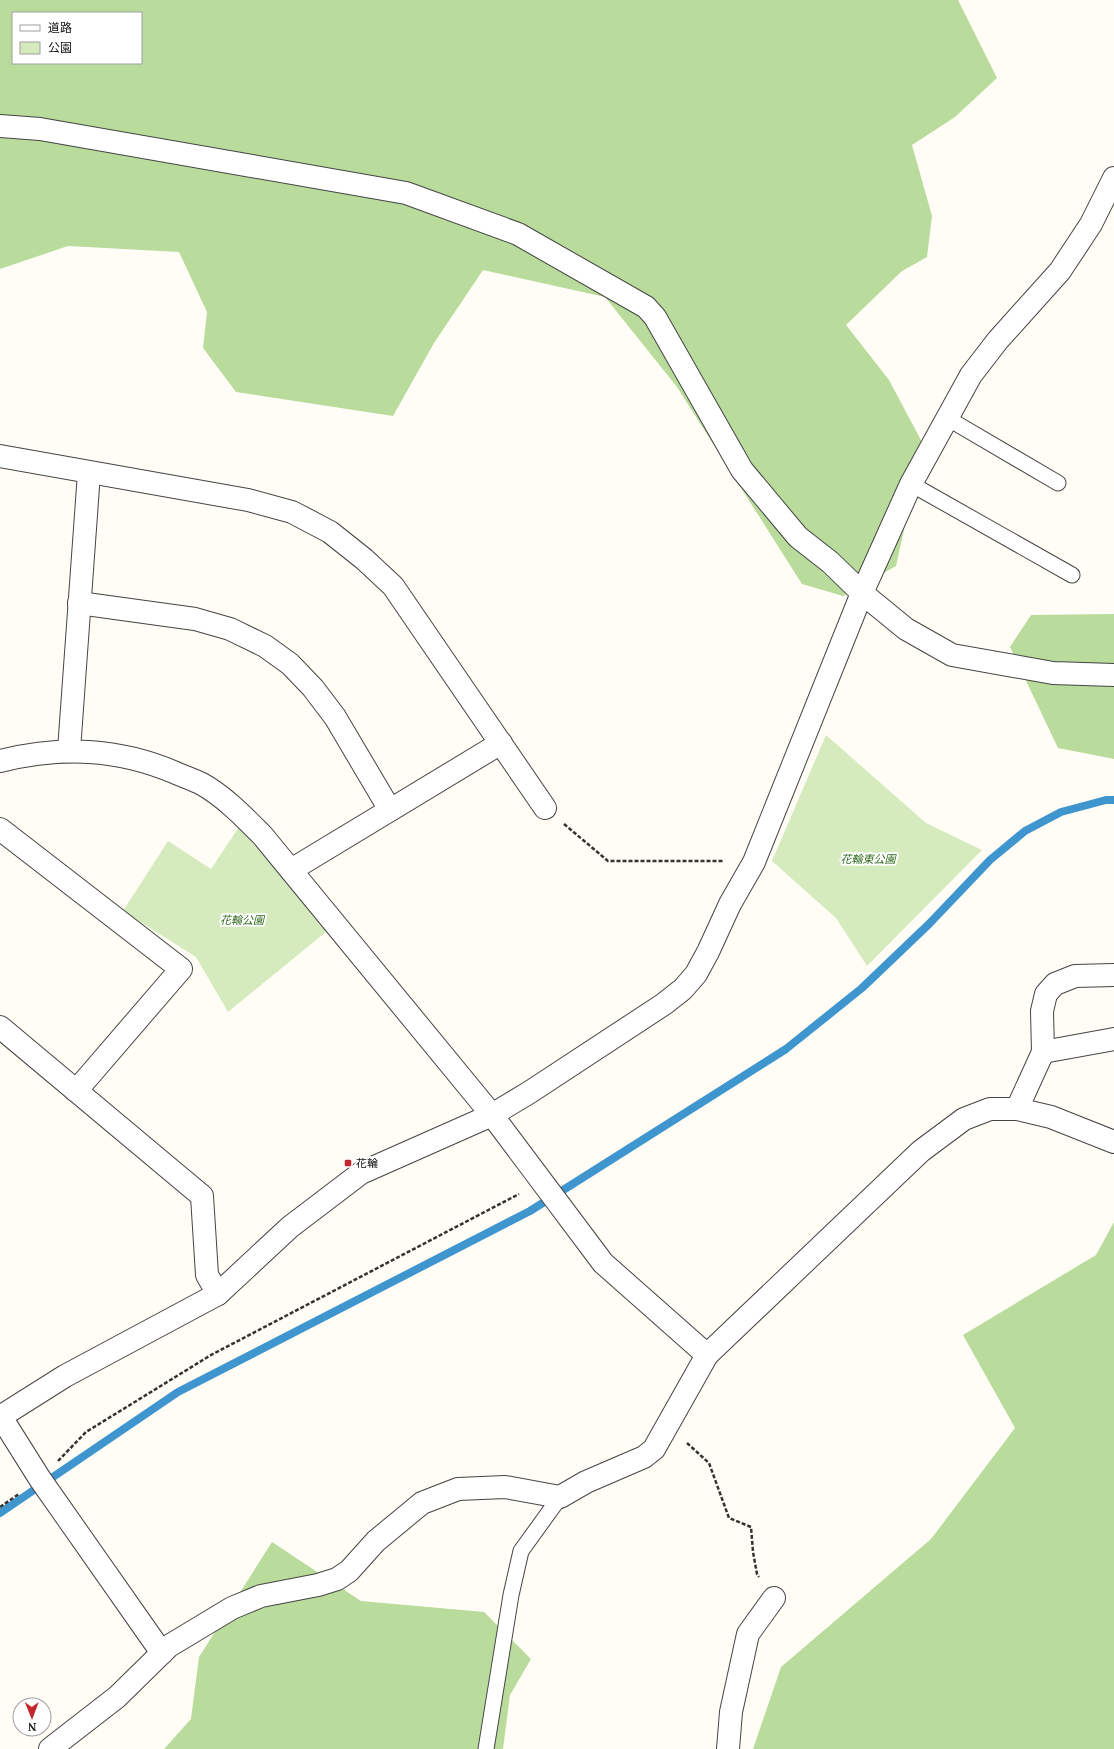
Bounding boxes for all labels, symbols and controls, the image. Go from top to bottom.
legend [12,12,142,64]
text: 道路 [48,20,72,35]
text: 公園 [48,40,72,55]
park label: 花輪東公園 [841,852,897,866]
park label: 花輪公園 [220,913,266,927]
place label: 花輪 [356,1156,378,1170]
marker: 花輪 [343,1158,353,1168]
north arrow [12,1697,52,1737]
text: N [27,1720,36,1734]

